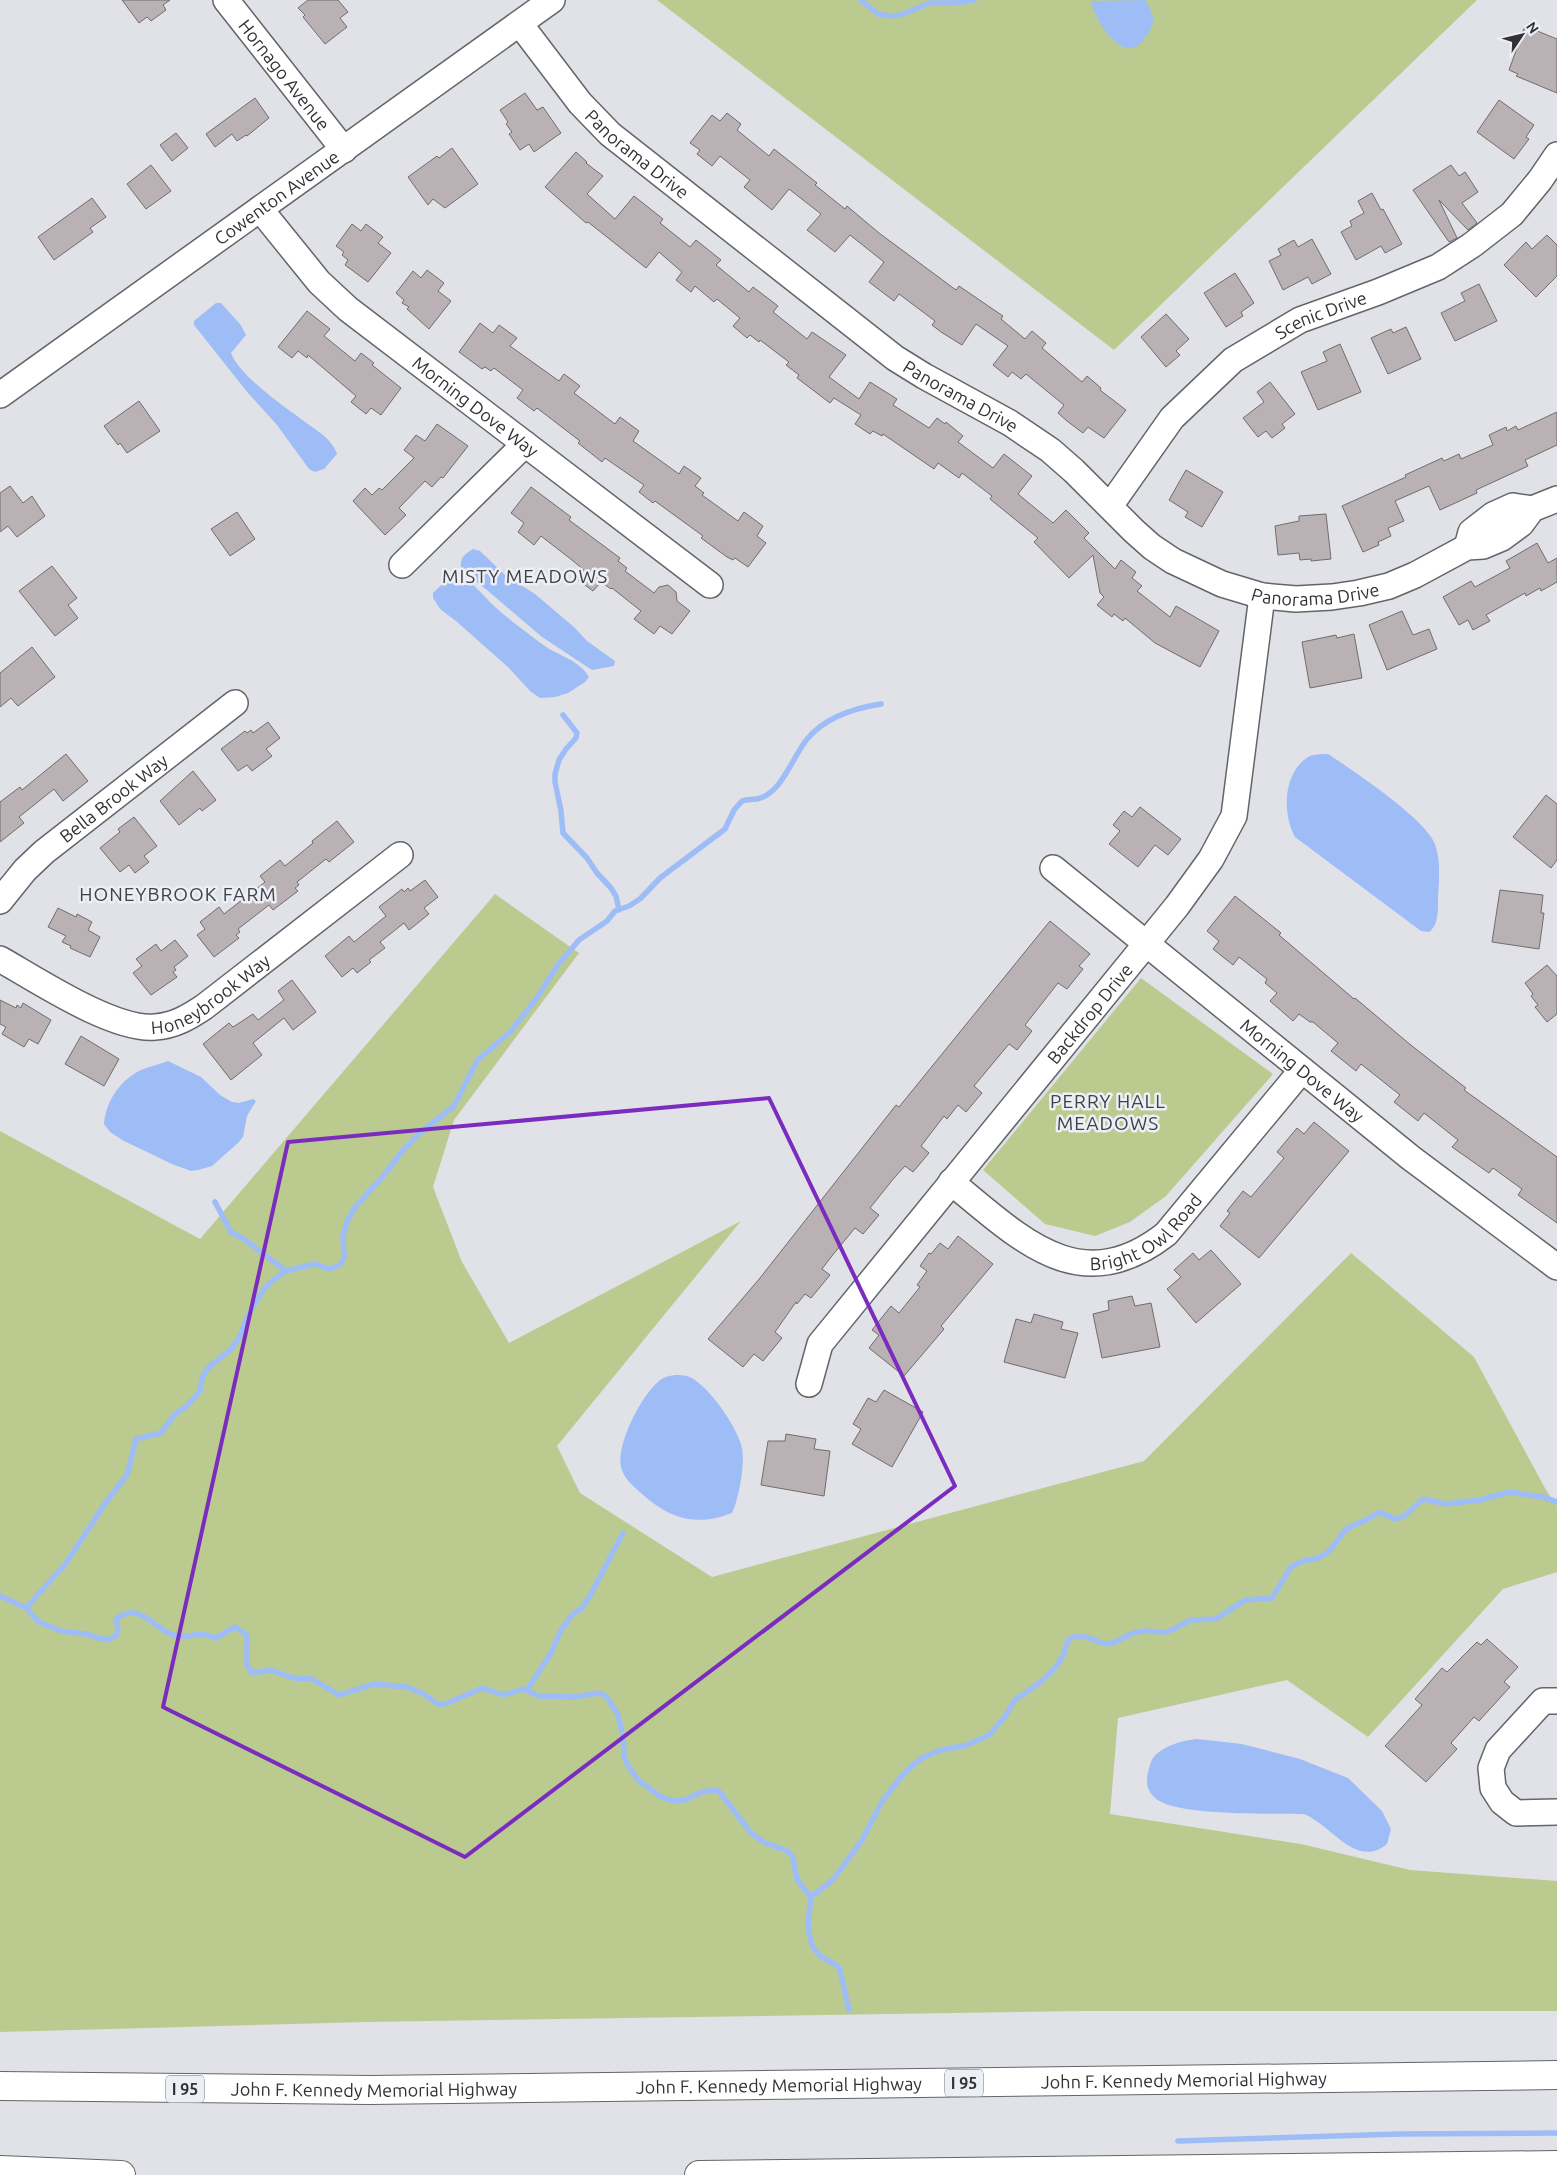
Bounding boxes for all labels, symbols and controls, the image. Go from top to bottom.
north arrow [1497,10,1547,60]
street label: Hornago Avenue [235,15,334,134]
text: N [1523,19,1542,36]
street label: Panorama Drive [582,105,693,202]
street label: Cowenton Avenue [210,146,343,248]
street label: Scenic Drive [1271,287,1369,343]
street label: Morning Dove Way [409,352,543,461]
street label: Panorama Drive [900,356,1022,436]
district label: MISTY MEADOWS [442,565,608,587]
street label: Panorama Drive [1249,579,1381,609]
street label: Bella Brook Way [56,750,171,846]
district label: HONEYBROOK FARM [79,883,277,905]
street label: Honeybrook Way [150,950,274,1037]
street label: Backdrop Drive [1043,959,1136,1067]
street label: Morning Dove Way [1237,1014,1368,1126]
district label: PERRY HALL MEADOWS [1050,1090,1166,1134]
street label: Bright Owl Road [1089,1190,1205,1273]
street label: John F. Kennedy Memorial Highway [1041,2068,1327,2092]
road number: I 95 [945,2070,983,2096]
street label: John F. Kennedy Memorial Highway [636,2073,922,2097]
road number: I 95 [166,2076,204,2102]
street label: John F. Kennedy Memorial Highway [231,2078,517,2100]

